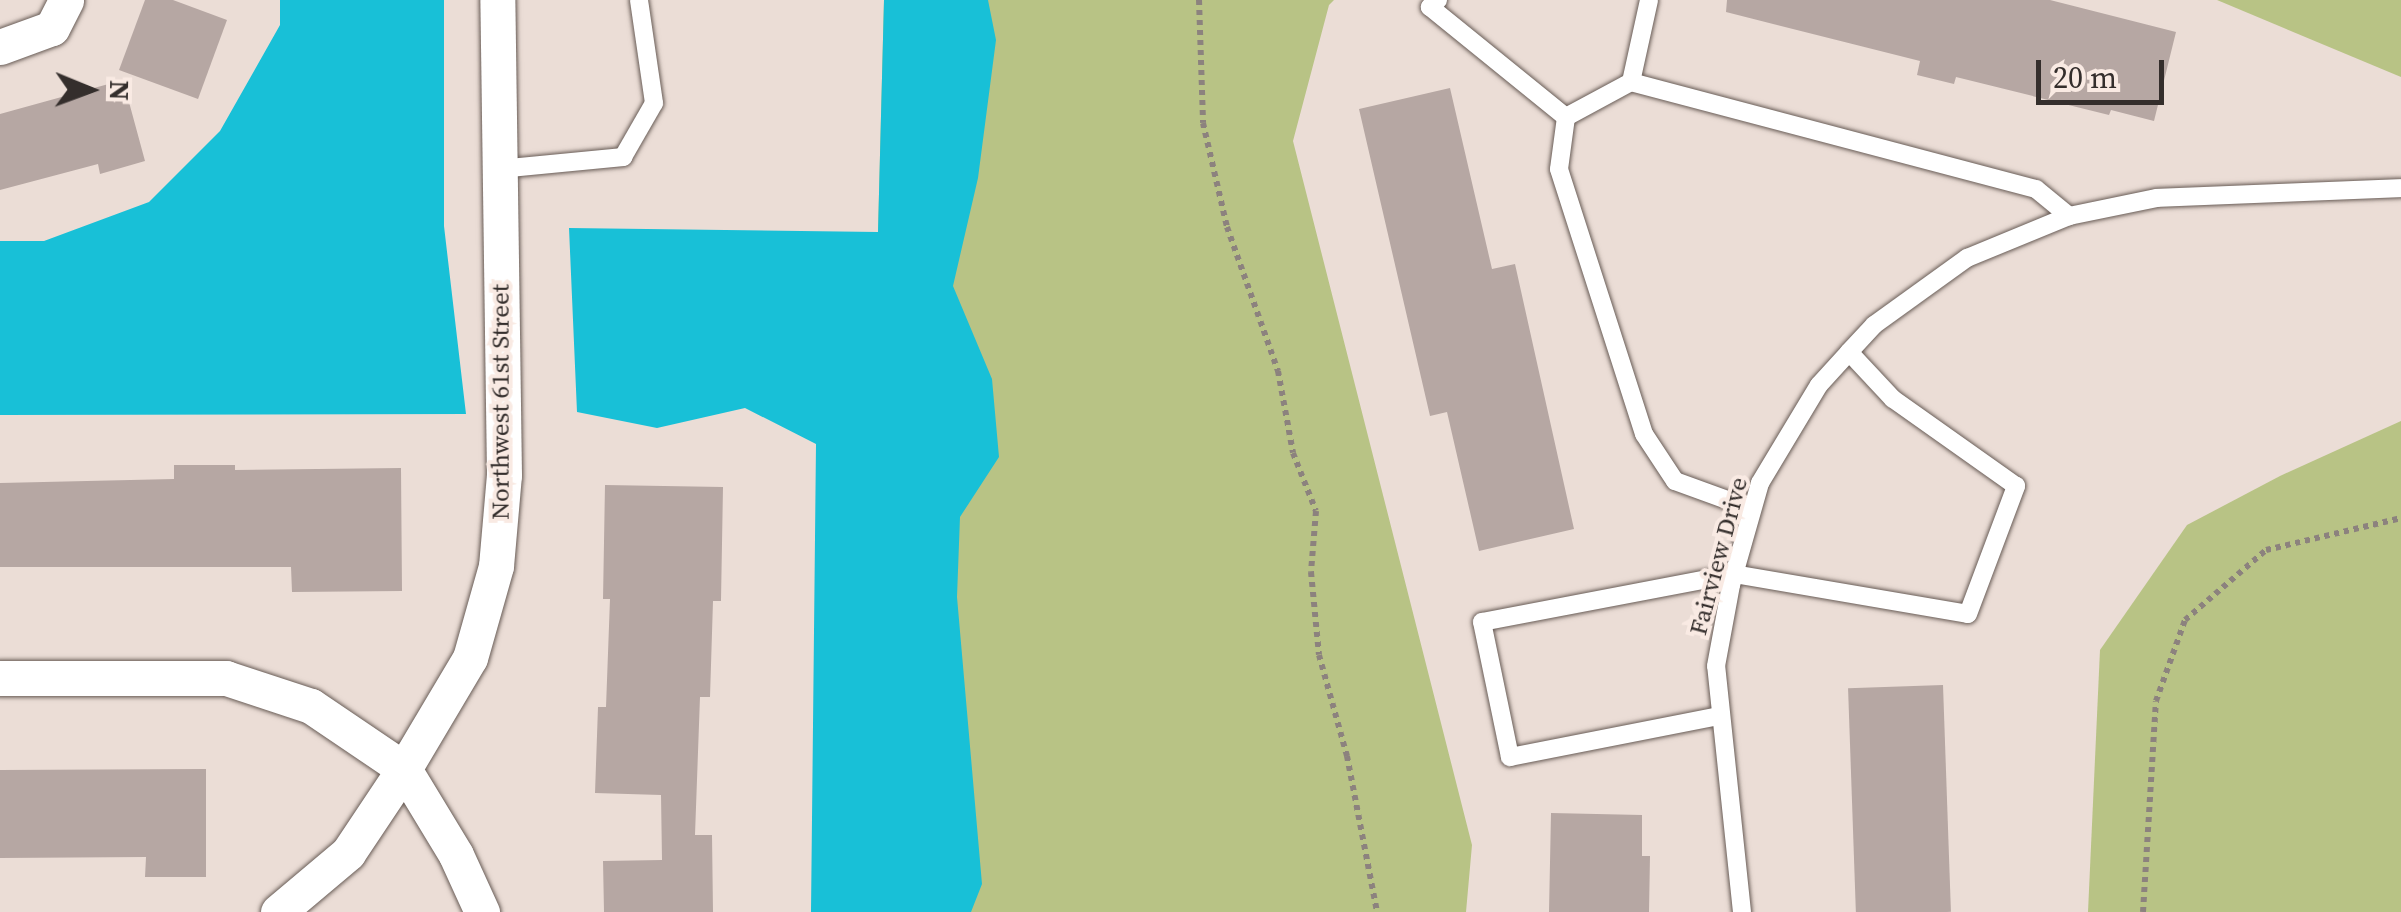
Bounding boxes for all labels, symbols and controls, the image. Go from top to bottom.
north arrow [40,40,140,140]
scale bar [2041,40,2168,102]
text: 20 m [2053,57,2117,98]
text: N [101,80,139,101]
street label: Northwest 61st Street [485,284,515,520]
street label: Fairview Drive [1683,474,1753,638]

